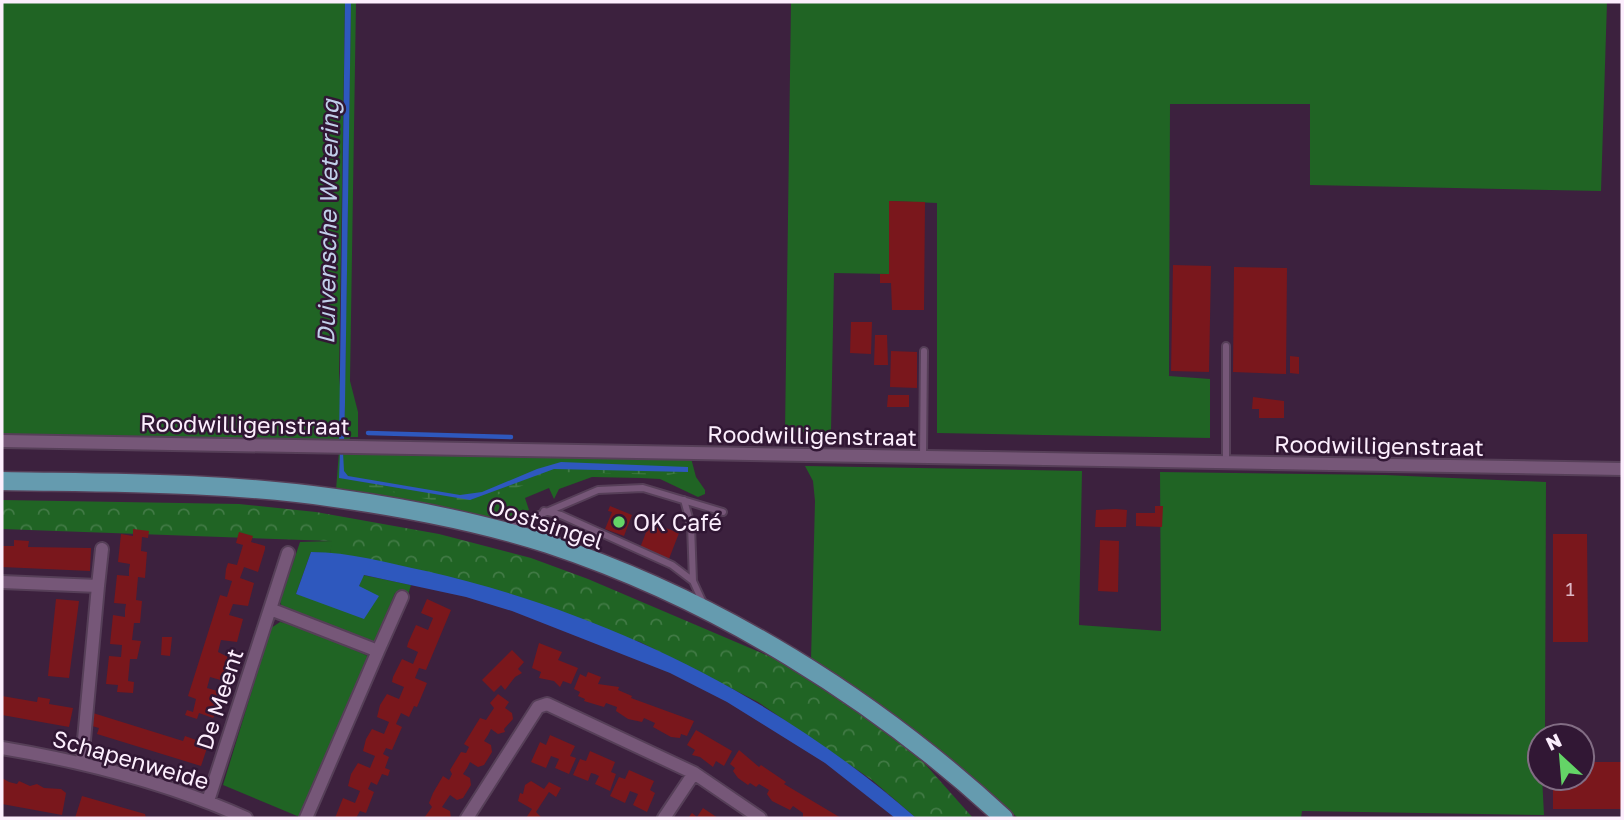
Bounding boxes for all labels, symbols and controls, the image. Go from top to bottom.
water label: Duivensche Wetering [310,97,345,345]
street label: Roodwilligenstraat [140,408,350,440]
street label: Roodwilligenstraat [707,419,917,451]
street label: Roodwilligenstraat [1274,429,1484,461]
street label: Oostsingel [485,491,607,555]
place label: OK Café [633,508,722,536]
marker: OK Café [611,514,627,530]
house number: 1 [1565,577,1575,600]
street label: De Meent [189,645,249,753]
north arrow [1526,722,1596,792]
street label: Schapenweide [50,723,212,795]
text: N [1542,728,1565,755]

